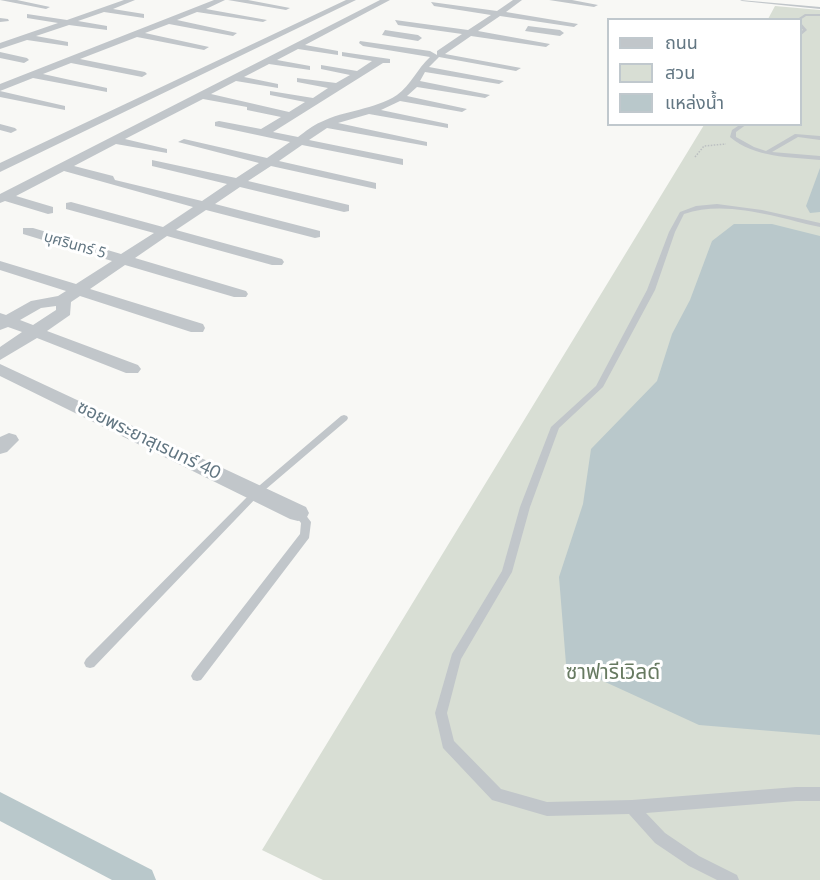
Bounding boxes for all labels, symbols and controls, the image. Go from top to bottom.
legend [607,18,802,126]
text: ถนน [665,31,698,53]
text: สวน [665,61,695,83]
text: แหล่งน้ำ [665,91,724,113]
street label: บุศรินทร์ 5 [42,228,108,262]
street label: ซอยพระยาสุเรนทร์ 40 [74,396,224,484]
park label: ซาฟารีเวิลด์ [566,659,660,685]

